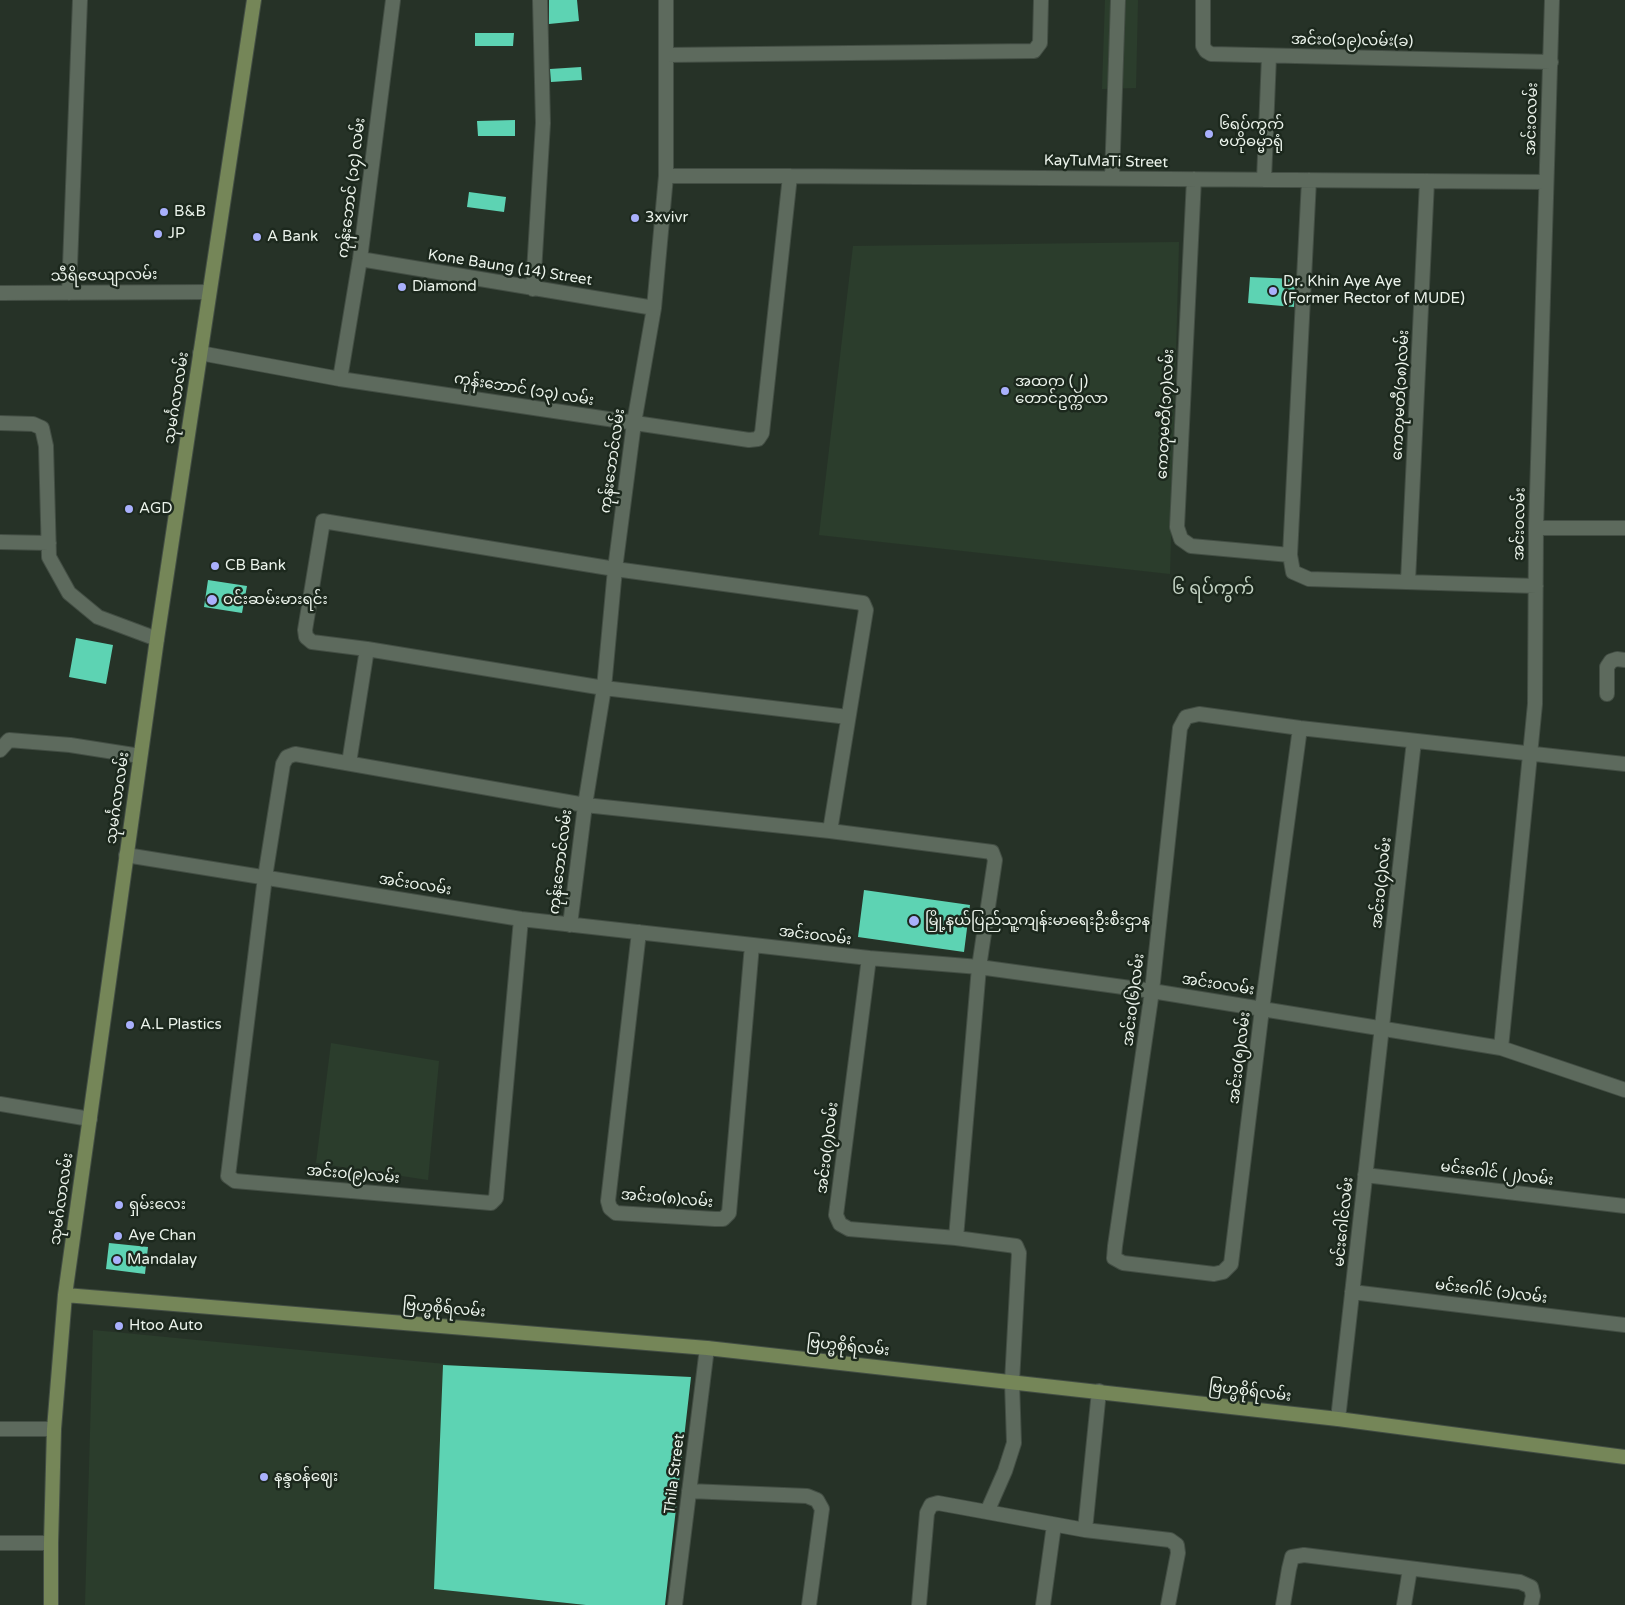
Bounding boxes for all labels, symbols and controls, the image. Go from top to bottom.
street label: အင်းဝ(၁၉)လမ်း(ခ) [1291,31,1413,51]
street label: အင်းဝလမ်း [1522,82,1542,156]
place label: ၆ရပ်ကွက် ဗဟိုဓမ္မာရုံ [1219,116,1284,151]
street label: ကုန်းဘောင် (၁၄) လမ်း [334,117,370,259]
marker: ၆ရပ်ကွက် ဗဟိုဓမ္မာရုံ [1203,128,1215,140]
street label: KayTuMaTi Street [1044,152,1168,172]
place label: B&B [174,203,206,221]
marker: B&B [158,206,170,218]
place label: 3xvivr [645,209,688,227]
marker: 3xvivr [629,212,641,224]
place label: JP [168,225,185,243]
marker: JP [152,228,164,240]
place label: A Bank [267,228,318,246]
marker: A Bank [251,231,263,243]
street label: Kone Baung (14) Street [427,246,593,290]
street label: သီရိဇေယျာလမ်း [51,266,157,286]
place label: Dr. Khin Aye Aye (Former Rector of MUDE) [1283,273,1465,308]
place label: Diamond [412,278,477,296]
marker: Diamond [396,281,408,293]
marker: Dr. Khin Aye Aye (Former Rector of MUDE) [1267,285,1279,297]
street label: ကေတုမတီ(၁၈)လမ်း [1389,329,1413,461]
street label: ကေတုမတီ(၁၇)လမ်း [1154,348,1178,480]
street label: သုမင်္ဂလာလမ်း [161,351,193,445]
street label: ကုန်းဘောင် (၁၃) လမ်း [453,370,595,410]
place label: အထက (၂) တောင်ဥက္ကလာ [1015,373,1108,408]
marker: အထက (၂) တောင်ဥက္ကလာ [999,385,1011,397]
street label: ကုန်းဘောင်လမ်း [597,407,629,515]
street label: အင်းဝလမ်း [1510,487,1530,561]
place label: AGD [139,500,173,518]
marker: AGD [123,503,135,515]
place label: CB Bank [225,557,286,575]
marker: CB Bank [209,560,221,572]
district label: ၆ ရပ်ကွက် [1172,578,1254,600]
place label: ဝင်းဆမ်းမားရင်း [223,591,328,609]
marker: ဝင်းဆမ်းမားရင်း [205,593,219,607]
street label: သုမင်္ဂလာလမ်း [103,751,133,845]
street label: ကုန်းဘောင်လမ်း [546,809,576,915]
street label: အင်းဝ(၄)လမ်း [1368,836,1396,930]
street label: အင်းဝလမ်း [377,870,453,900]
place label: မြို့နယ်ပြည်သူ့ကျန်းမာရေးဦးစီးဌာန [925,912,1150,930]
marker: မြို့နယ်ပြည်သူ့ကျန်းမာရေးဦးစီးဌာန [907,914,921,928]
street label: အင်းဝလမ်း [778,923,852,949]
street label: အင်းဝ(၆)လမ်း [1119,953,1149,1047]
street label: အင်းဝလမ်း [1180,970,1256,1000]
street label: အင်းဝ(၅)လမ်း [1225,1011,1255,1105]
place label: A.L Plastics [140,1016,222,1034]
marker: A.L Plastics [124,1019,136,1031]
street label: အင်းဝ(၇)လမ်း [813,1101,843,1195]
street label: သုမင်္ဂလာလမ်း [47,1152,77,1246]
street label: မင်းဂေါင် (၂)လမ်း [1439,1158,1555,1190]
street label: အင်းဝ(၉)လမ်း [306,1162,400,1188]
street label: မင်းဂေါင်လမ်း [1330,1176,1358,1268]
street label: အင်းဝ(၈)လမ်း [620,1186,714,1212]
place label: ရှမ်းလေး [129,1196,186,1214]
marker: ရှမ်းလေး [113,1199,125,1211]
place label: Aye Chan [128,1227,196,1245]
marker: Aye Chan [112,1230,124,1242]
place label: Mandalay [127,1251,197,1269]
marker: Mandalay [111,1254,123,1266]
street label: မင်းဂေါင် (၁)လမ်း [1434,1276,1548,1308]
street label: ဗြဟ္မစိုရ်လမ်း [402,1296,486,1322]
place label: Htoo Auto [129,1317,203,1335]
marker: Htoo Auto [113,1320,125,1332]
street label: ဗြဟ္မစိုရ်လမ်း [806,1334,890,1360]
street label: ဗြဟ္မစိုရ်လမ်း [1208,1378,1292,1406]
street label: Thila Street [661,1433,689,1515]
place label: နန္ဒဝန်ဈေး [274,1468,338,1486]
marker: နန္ဒဝန်ဈေး [258,1471,270,1483]

